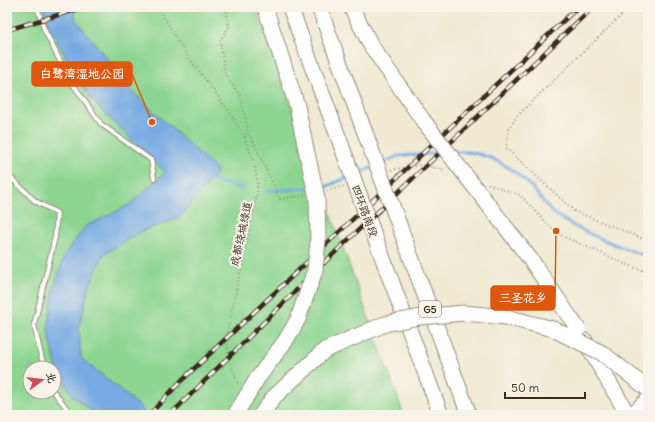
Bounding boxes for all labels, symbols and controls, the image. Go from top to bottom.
callout: 白鹭湾湿地公园 [32,62,132,86]
text: 白鹭湾湿地公园 [40,66,124,81]
street label: 四环路南段 [349,183,381,239]
street label: 成都绕城绿道 [227,200,255,268]
callout: 三圣花乡 [491,286,555,310]
text: 三圣花乡 [499,290,547,305]
road number: G5 [419,301,441,317]
north arrow [22,360,62,400]
text: 北 [43,370,60,385]
scale bar [505,374,585,400]
text: 50 m [511,380,540,395]

